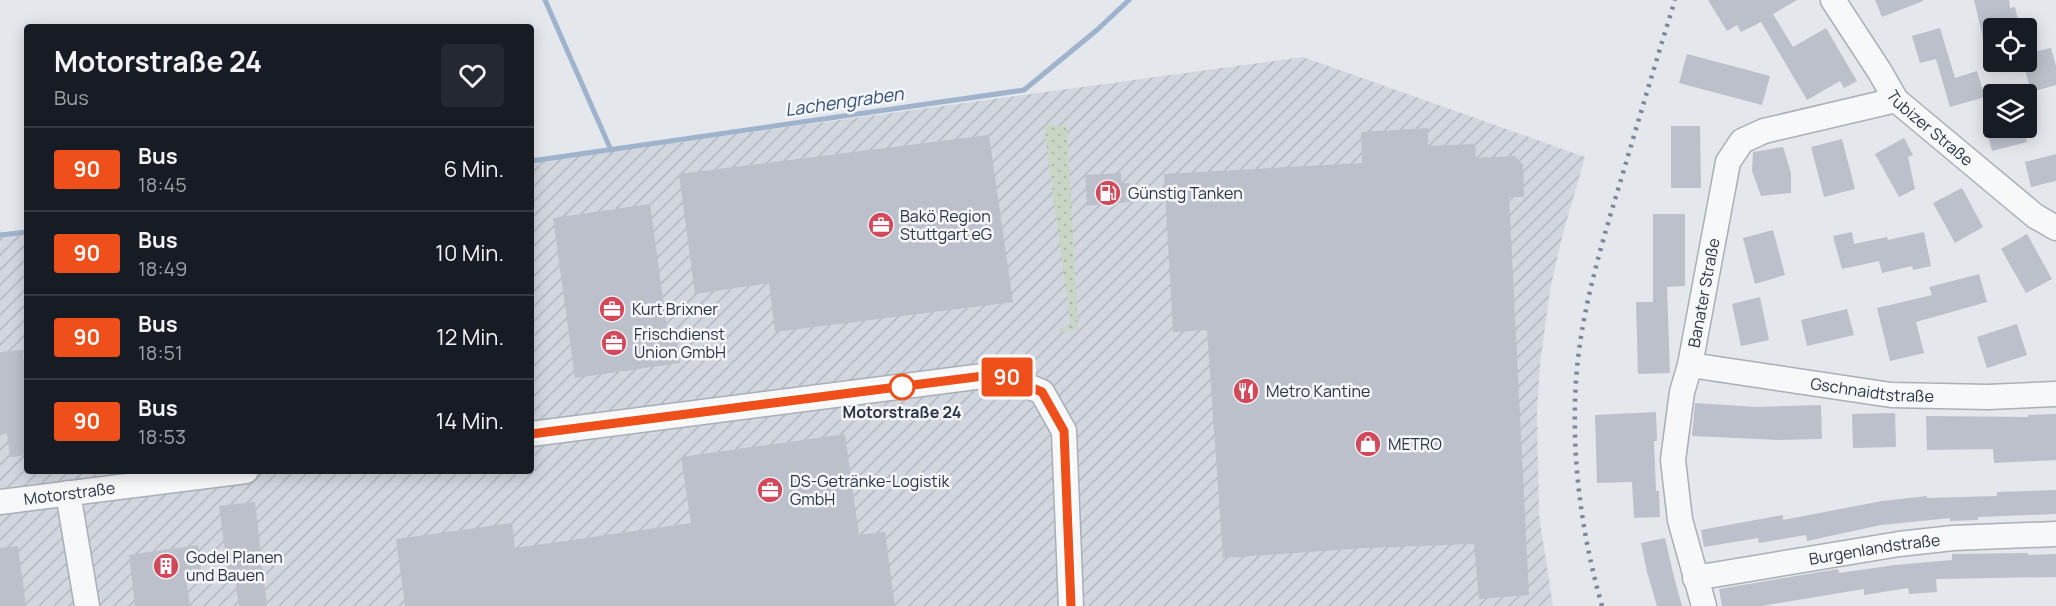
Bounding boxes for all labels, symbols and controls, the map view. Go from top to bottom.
map controls [1983,18,2037,138]
button: locate [1983,18,2037,72]
text: Motorstraße 24 [54,42,262,80]
button: heart [441,44,504,107]
water label: Lachengraben [783,81,906,121]
text: Bus [54,84,89,111]
button: layers [1983,84,2037,138]
street label: Tubizer Straße [1882,86,1978,171]
text: Bus [138,141,178,171]
text: 6 Min. [444,154,504,184]
text: 90 [74,155,100,183]
text: 18:45 [138,171,187,198]
fuel station icon: Günstig Tanken [1093,178,1123,208]
place label: Günstig Tanken [1128,182,1243,204]
place label: Bakö Region Stuttgart eG [900,205,992,245]
office icon: Bakö Region Stuttgart eG [866,210,896,240]
text: Bus [138,225,178,255]
street label: Banater Straße [1682,236,1725,349]
text: 10 Min. [435,238,504,268]
text: 90 [74,239,100,267]
text: 18:49 [138,255,187,282]
office icon: Kurt Brixner [597,294,627,324]
place label: Kurt Brixner [632,298,718,320]
text: Bus [138,309,178,339]
text: 12 Min. [436,322,504,352]
text: 90 [74,323,100,351]
place label: Frischdienst Union GmbH [634,323,726,363]
office icon: Frischdienst Union GmbH [599,328,629,358]
text: 18:51 [138,339,183,366]
line badge: 90 [980,358,1034,397]
text: 90 [994,363,1020,391]
street label: Gschnaidtstraße [1809,372,1934,407]
marker: Motorstraße 24 [889,374,915,400]
restaurant icon: Metro Kantine [1231,376,1261,406]
place label: Metro Kantine [1266,380,1370,402]
text: Bus [138,393,178,423]
place label: Motorstraße 24 [843,401,961,423]
text: 14 Min. [436,406,504,436]
text: 90 [74,407,100,435]
text: 18:53 [138,423,186,450]
shop icon: METRO [1353,429,1383,459]
place label: METRO [1388,433,1442,455]
place label: DS-Getränke-Logistik GmbH [790,470,950,510]
office icon: DS-Getränke-Logistik GmbH [755,475,785,505]
street label: Motorstraße [22,477,116,510]
street label: Burgenlandstraße [1807,528,1941,570]
place label: Godel Planen und Bauen [186,546,283,586]
building icon: Godel Planen und Bauen [151,551,181,581]

